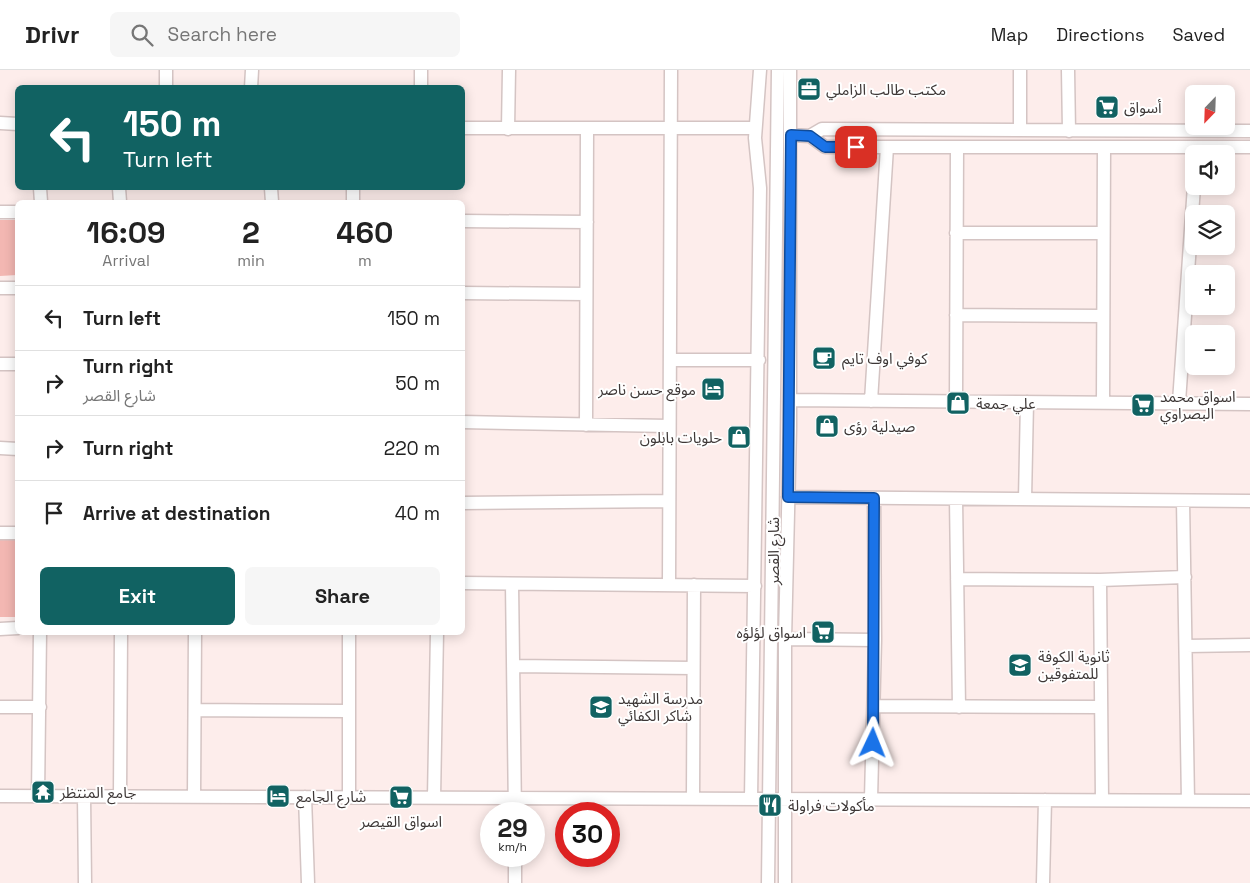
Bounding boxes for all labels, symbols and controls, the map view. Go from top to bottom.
search box [110,12,460,57]
text: Drivr [25,19,80,50]
icon: search [128,21,156,49]
text: Search here [168,22,277,47]
text: Map [991,23,1028,46]
text: Directions [1056,23,1145,46]
text: Saved [1173,23,1225,46]
office icon: مكتب طالب الزاملي [796,76,822,102]
place label: مكتب طالب الزاملي [826,80,946,101]
north arrow [1185,85,1235,135]
map controls [1185,85,1235,375]
supermarket icon: أسواق [1094,94,1120,120]
place label: أسواق [1124,98,1162,117]
text: 150 m [123,102,221,146]
icon: left [40,105,105,170]
pin [835,126,877,168]
icon: arrive [842,133,870,161]
text: Turn left [123,145,213,173]
button: sound [1185,145,1235,195]
button: layers [1185,205,1235,255]
text: 16:09 [87,213,166,252]
text: 2 [242,213,260,252]
text: 460 [336,213,393,252]
text: Arrival [102,250,150,271]
text: min [237,250,265,271]
text: m [358,250,372,271]
button: + [1185,265,1235,315]
icon: left [40,304,68,332]
text: Turn left [83,306,161,331]
text: 150 m [387,306,440,331]
button: − [1185,325,1235,375]
cafe icon: كوفي اوف تايم [811,345,837,371]
place label: كوفي اوف تايم [842,349,928,370]
text: Turn right [83,354,173,379]
icon: right [40,369,68,397]
text: 50 m [395,371,440,396]
hotel icon: موقع حسن ناصر [700,376,726,402]
place label: موقع حسن ناصر [597,380,696,402]
text: شارع القصر [83,385,156,406]
place label: اسواق محمد البصراوي [1160,387,1236,425]
shop icon: علي جمعة [945,390,971,416]
supermarket icon: اسواق محمد البصراوي [1130,392,1156,418]
place label: علي جمعة [976,394,1036,415]
shop icon: صيدلية رؤى [814,413,840,439]
place label: صيدلية رؤى [844,417,915,436]
shop icon: حلويات بابلون [726,424,752,450]
place label: حلويات بابلون [640,428,722,447]
icon: right [40,434,68,462]
text: Turn right [83,436,173,461]
text: 220 m [384,436,440,461]
icon: arrive [40,499,68,527]
text: Arrive at destination [83,501,271,526]
text: 40 m [395,501,440,526]
street label: شارع القصر [764,517,786,586]
button: Exit [40,567,235,625]
button: Share [245,567,440,625]
supermarket icon: اسواق لؤلؤه [810,619,836,645]
place label: اسواق لؤلؤه [737,623,806,642]
place label: ثانوية الكوفة للمتفوقين [1038,647,1110,683]
school or university icon: ثانوية الكوفة للمتفوقين [1007,652,1033,678]
place label: مدرسة الشهيد شاكر الكفائي [618,689,703,727]
school or university icon: مدرسة الشهيد شاكر الكفائي [588,694,614,720]
position arrow [846,716,898,768]
temple icon: جامع المنتظر [30,779,56,805]
place label: جامع المنتظر [59,783,137,805]
hotel icon: شارع الجامع [265,783,291,809]
supermarket icon: اسواق القيصر [388,784,414,810]
place label: شارع الجامع [296,787,367,809]
restaurant icon: مأكولات فراولة [757,792,783,818]
place label: مأكولات فراولة [788,796,875,815]
speed limit sign: 30 [555,802,620,867]
place label: اسواق القيصر [359,812,442,831]
text: 29 [497,812,528,844]
text: km/h [498,839,527,855]

